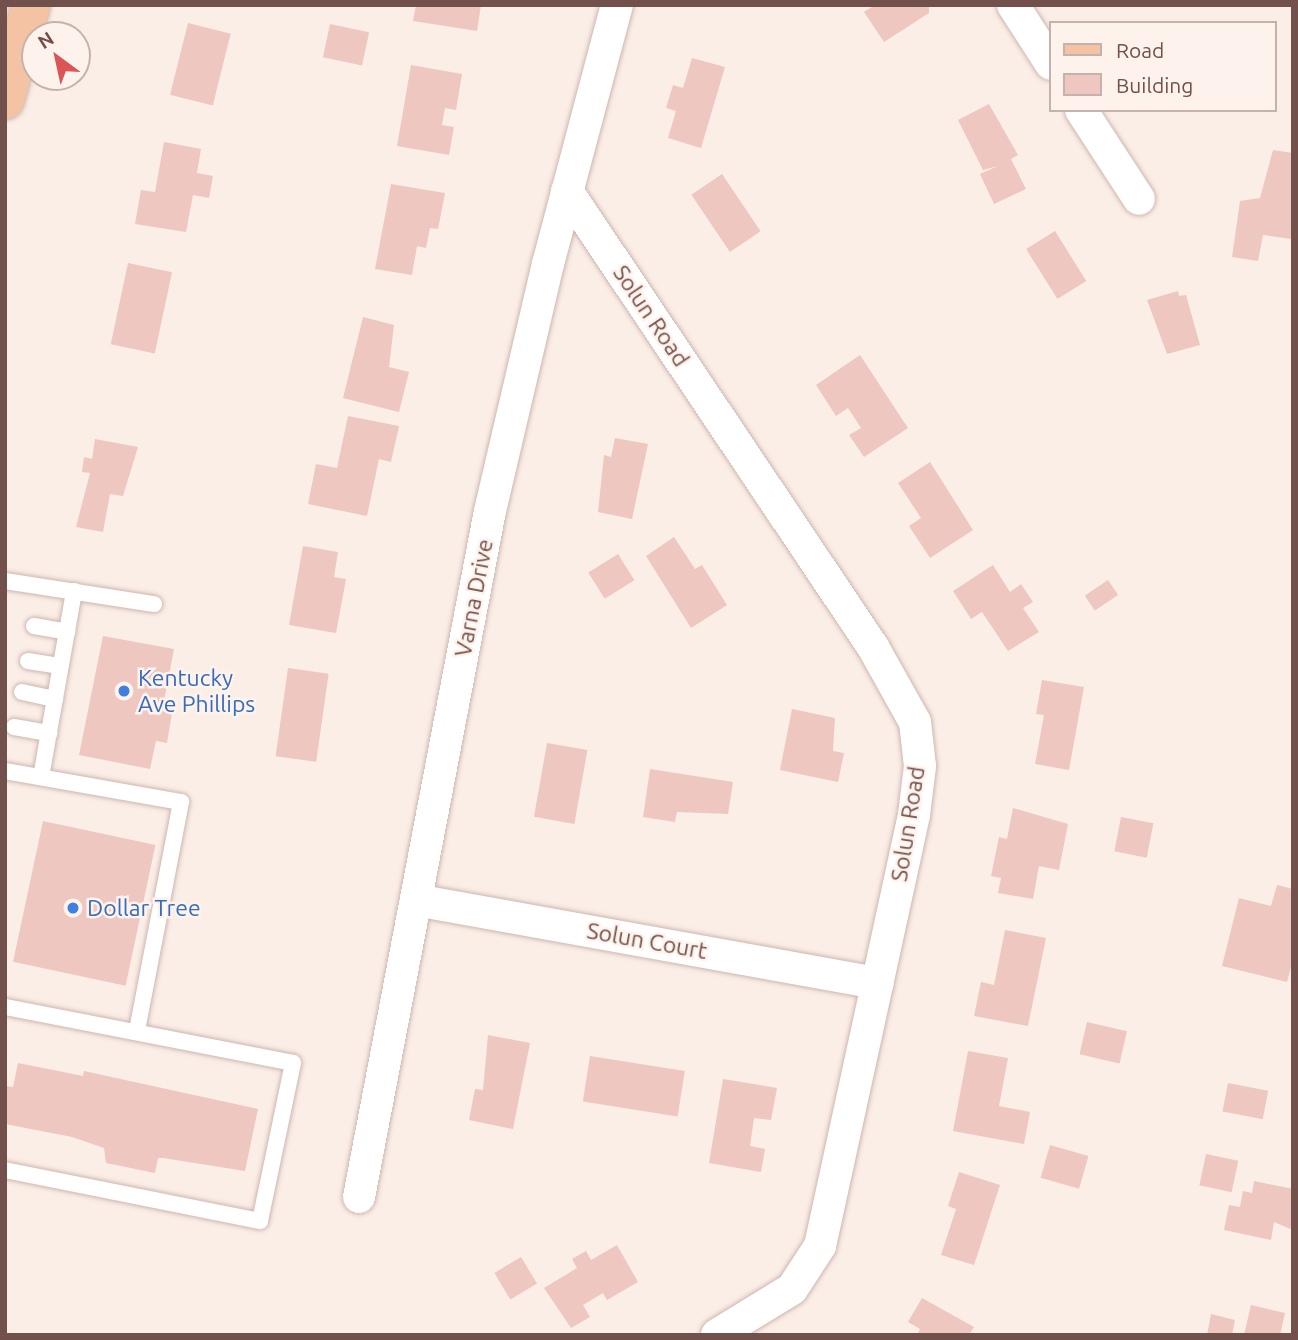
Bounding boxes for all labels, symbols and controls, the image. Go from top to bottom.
north arrow [21,21,91,91]
legend [1050,21,1277,112]
text: N [34,27,58,53]
text: Road [1116,38,1164,62]
text: Building [1116,73,1193,97]
street label: Solun Road [607,260,695,372]
street label: Varna Drive [449,537,499,659]
place label: Kentucky Ave Phillips [138,664,255,718]
marker: Kentucky Ave Phillips [116,683,132,699]
street label: Solun Road [885,765,931,883]
place label: Dollar Tree [87,894,201,922]
marker: Dollar Tree [65,900,81,916]
street label: Solun Court [585,917,709,965]

